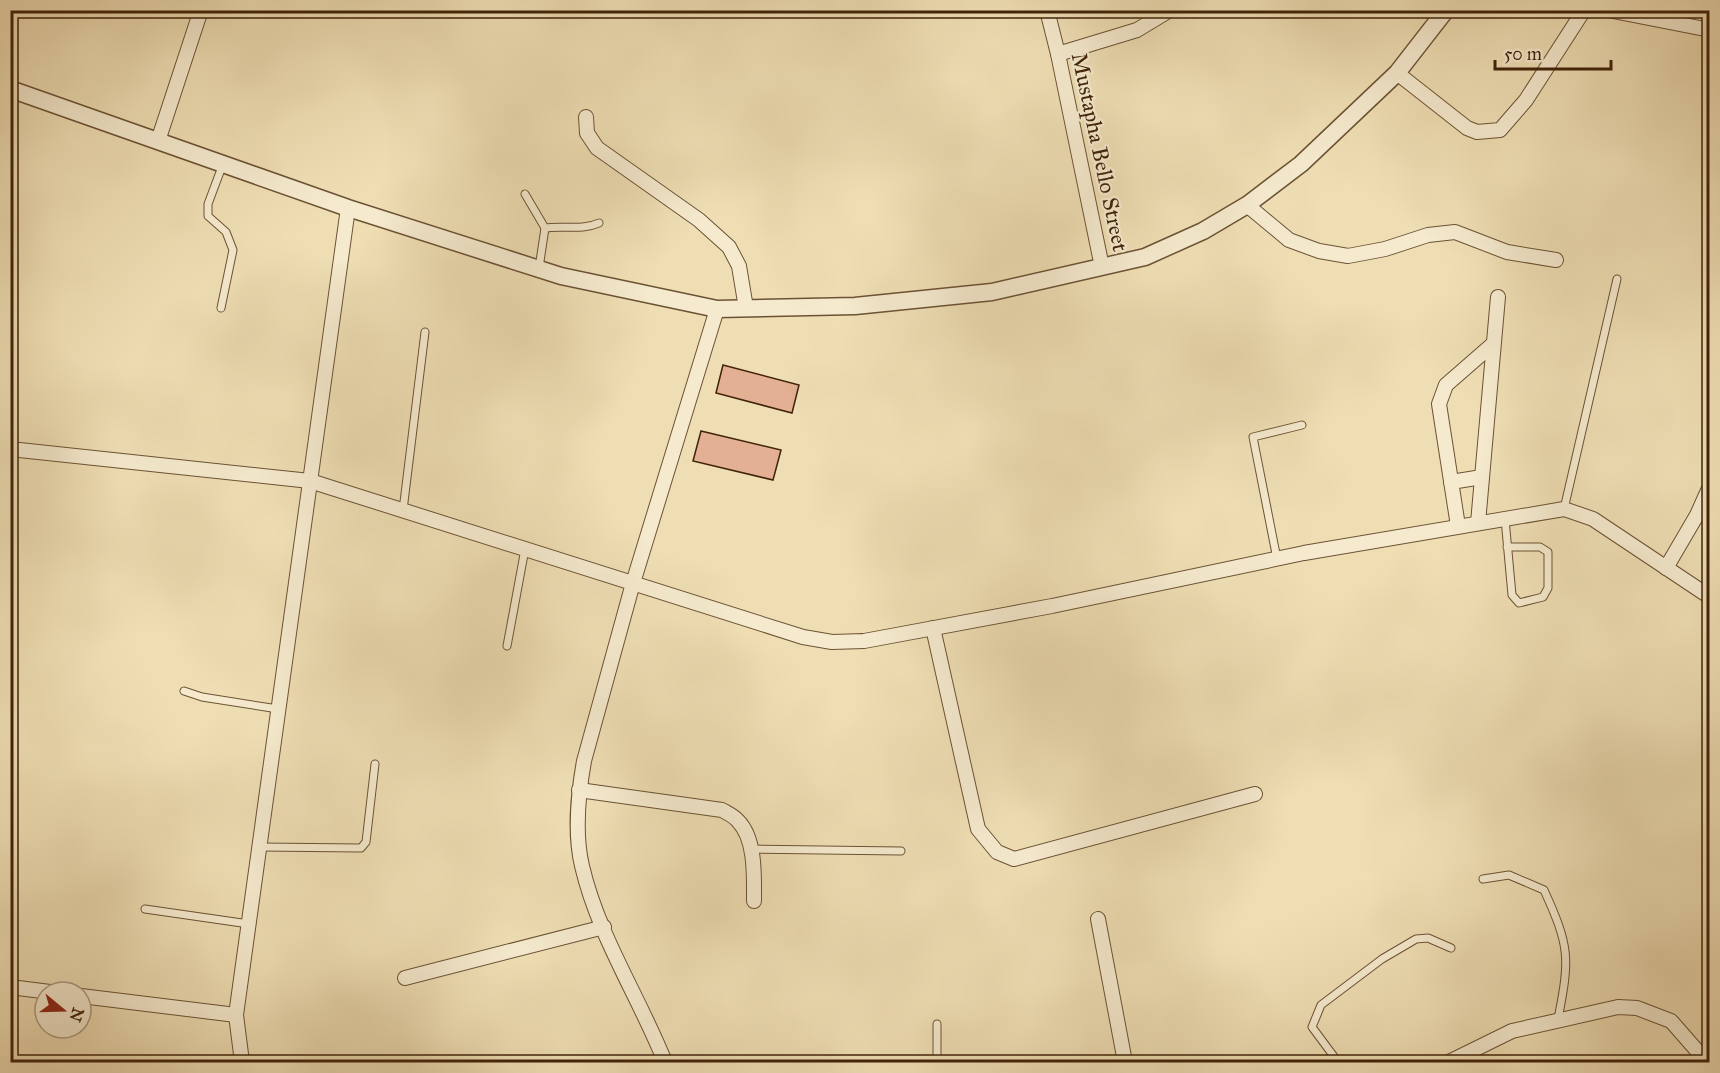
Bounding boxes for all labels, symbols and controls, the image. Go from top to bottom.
scale bar [1495,33,1610,71]
text: 50 m [1504,43,1542,65]
street label: Mustapha Bello Street [1066,50,1134,254]
north arrow [33,980,93,1040]
text: N [65,1005,88,1025]

